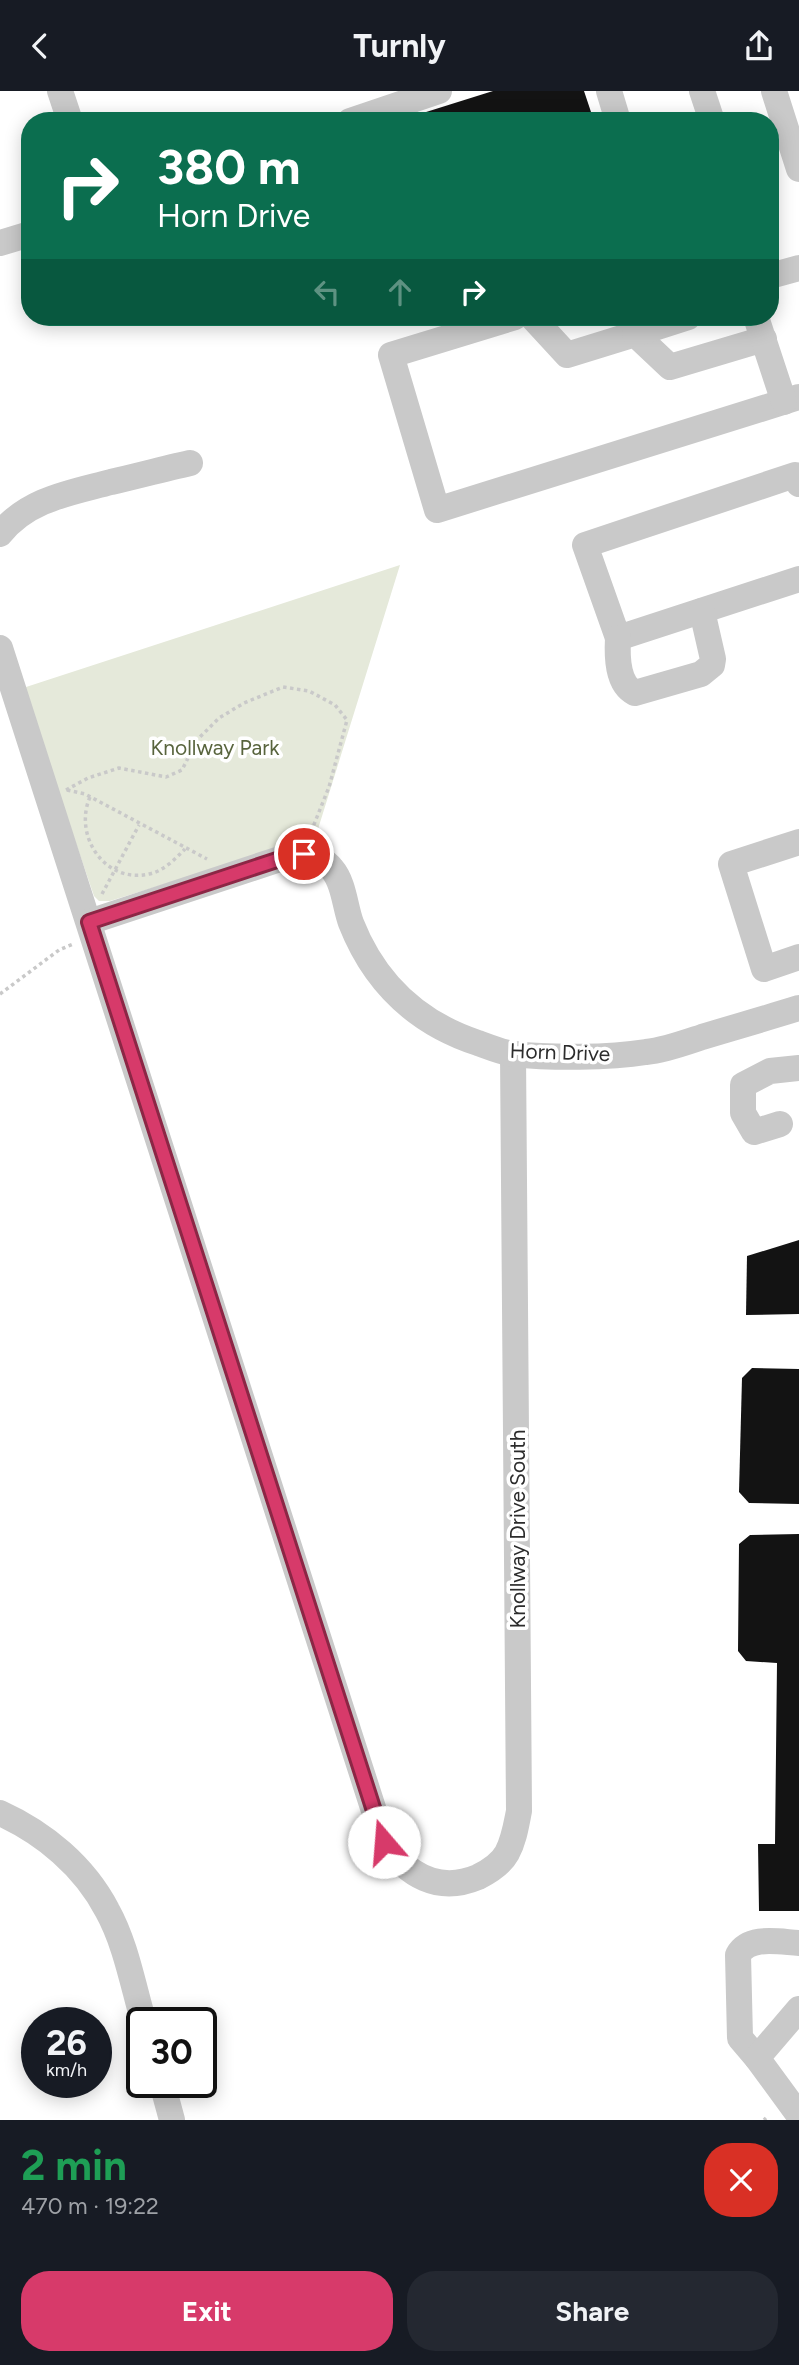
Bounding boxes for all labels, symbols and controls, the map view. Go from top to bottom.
icon: back [21,27,59,65]
text: Turnly [353,27,446,65]
icon: share [740,27,778,65]
text: 380 m [157,137,300,196]
icon: right [42,140,133,231]
text: Horn Drive [157,197,310,235]
icon: left [308,273,346,311]
icon: ahead [381,273,419,311]
icon: right [454,273,492,311]
park label: Knollway Park [151,735,280,760]
pin [274,824,334,884]
icon: arrive [285,835,323,873]
street label: Horn Drive [509,1038,611,1066]
street label: Knollway Drive South [505,1429,530,1629]
position arrow [347,1805,421,1879]
speed limit sign: 30 [126,2007,217,2098]
text: 26 [46,2022,87,2064]
text: km/h [46,2059,87,2081]
text: 2 min [21,2140,127,2191]
button: close [704,2143,778,2217]
text: 470 m · 19:22 [21,2192,159,2220]
button: Exit [21,2271,393,2351]
button: Share [407,2271,778,2351]

